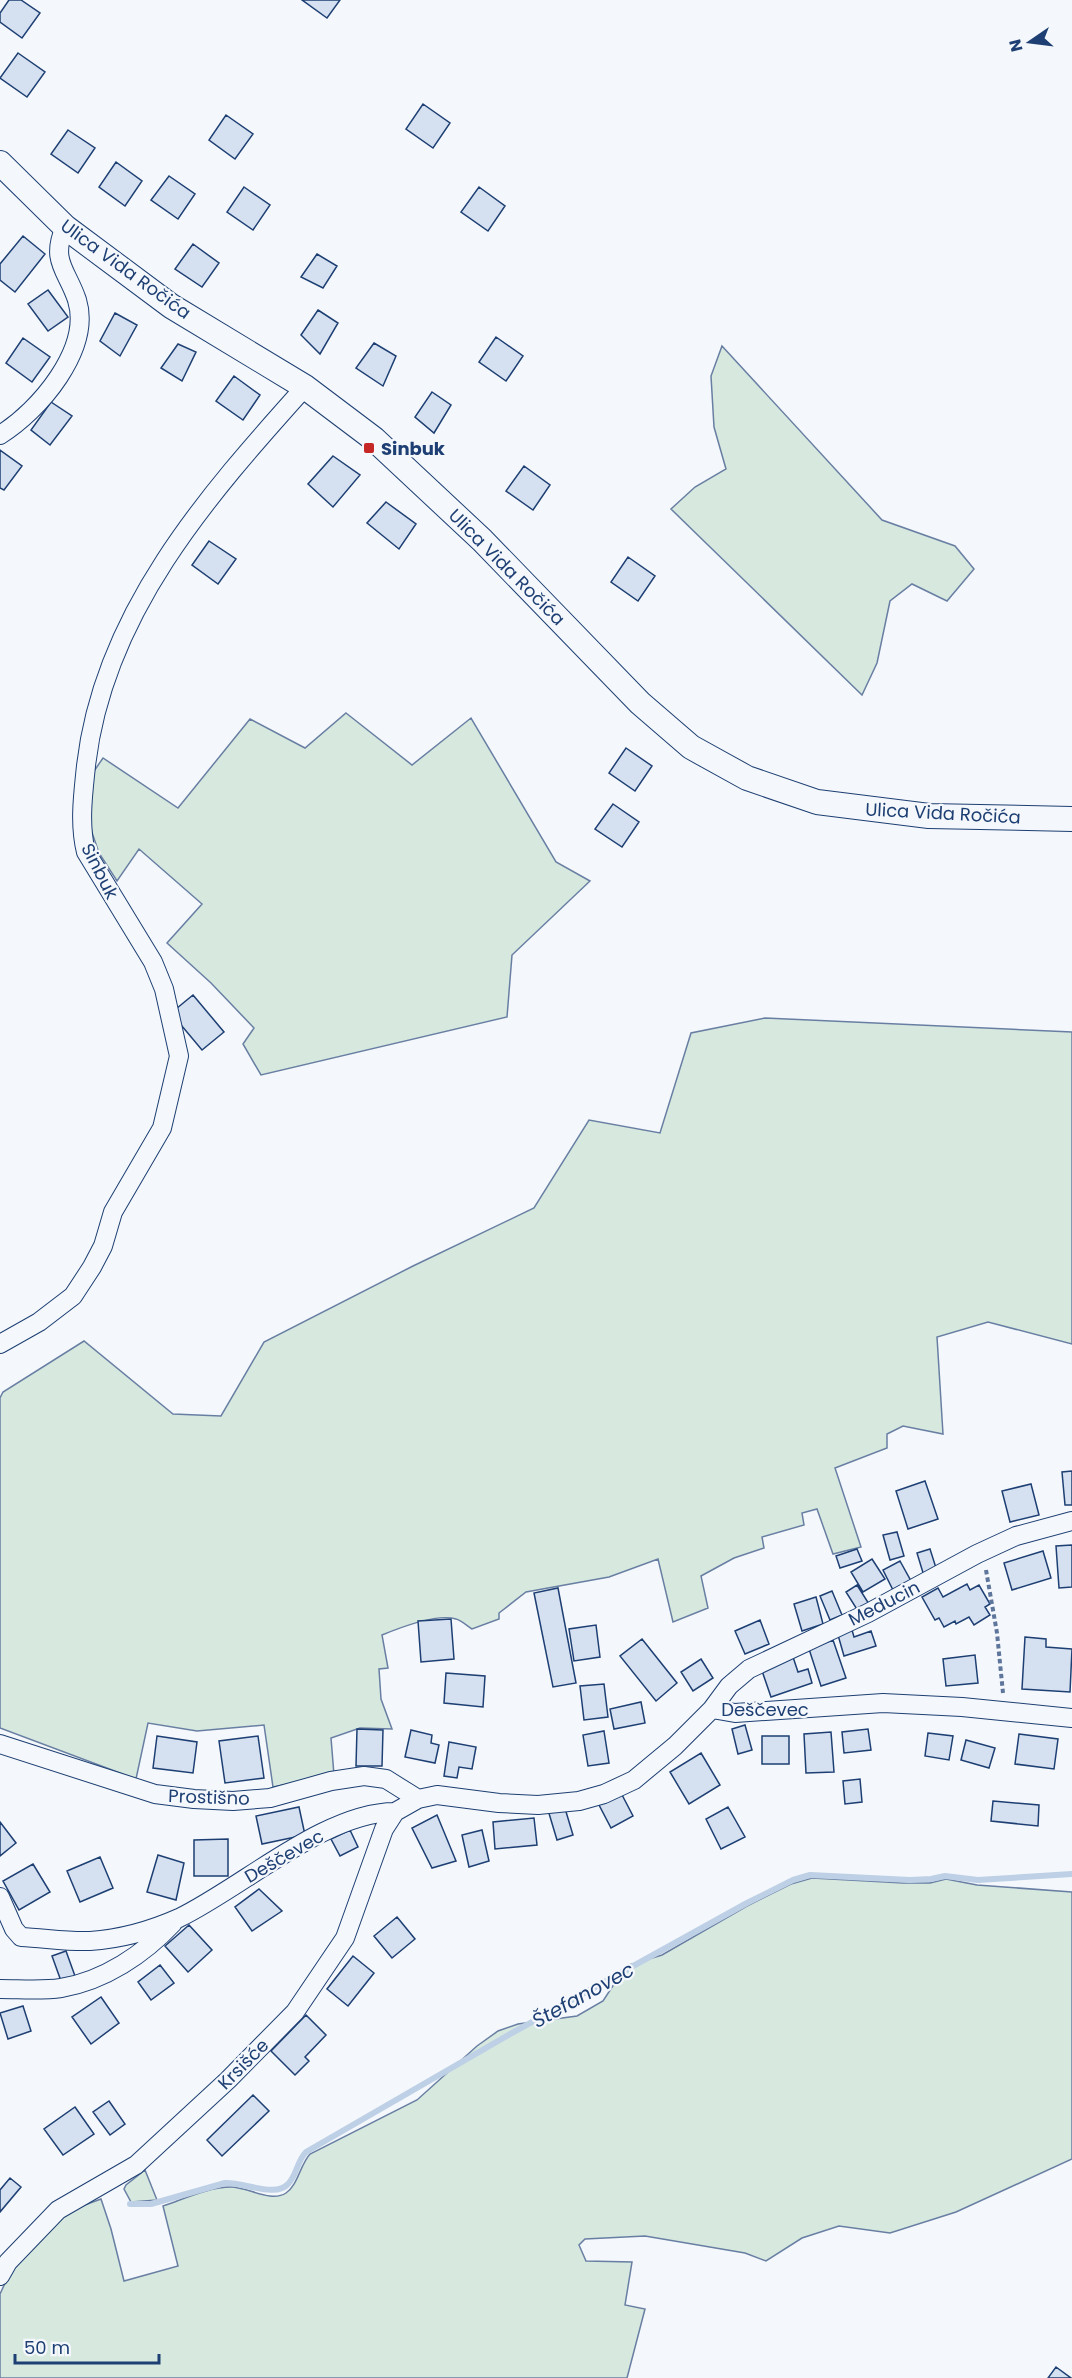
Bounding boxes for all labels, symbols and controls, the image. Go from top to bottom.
north arrow [1000,12,1060,72]
text: N [1003,37,1029,54]
street label: Ulica Vida Ročića [56,213,196,325]
place label: Sinbuk [381,436,446,461]
marker: Sinbuk [362,441,376,455]
street label: Ulica Vida Ročića [443,503,571,631]
street label: Ulica Vida Ročića [865,796,1021,830]
street label: Sinbuk [75,839,125,904]
street label: Meducin [844,1574,924,1632]
street label: Deščevec [721,1697,809,1722]
street label: Prostišno [168,1783,250,1811]
street label: Deščevec [240,1823,328,1889]
water label: Štefanovec [527,1955,639,2035]
street label: Krsišće [212,2033,274,2095]
scale bar [15,2327,159,2365]
text: 50 m [24,2335,70,2360]

